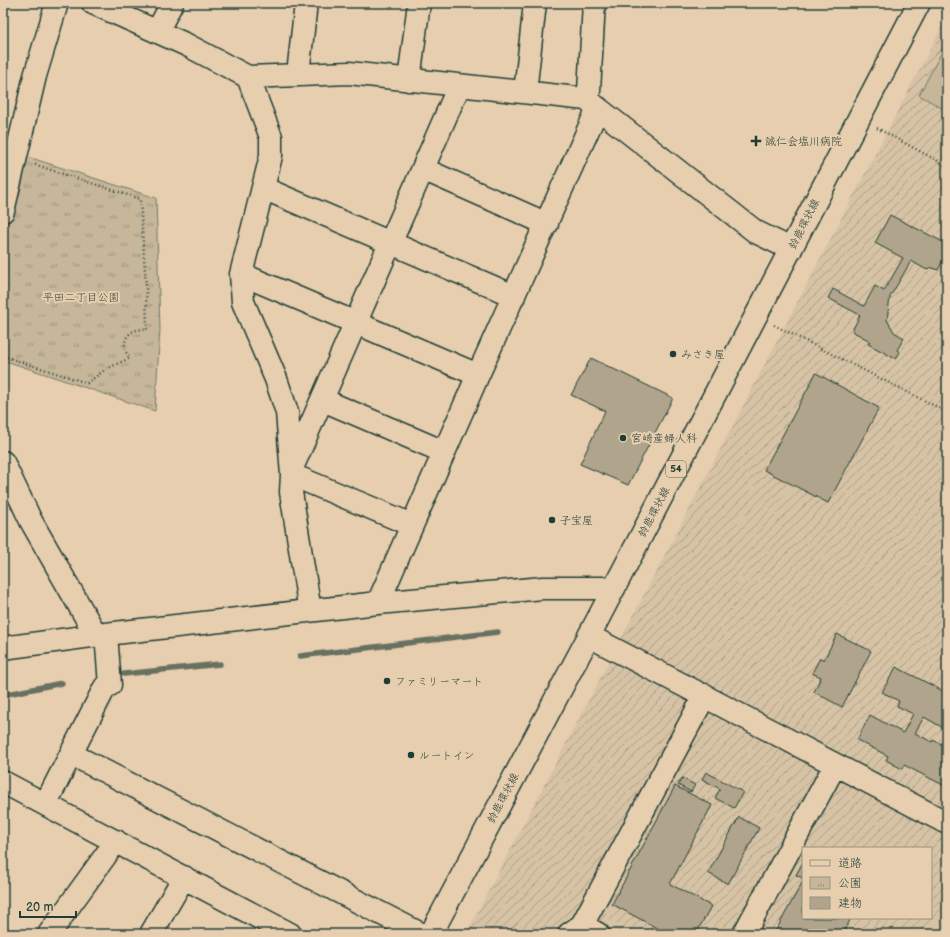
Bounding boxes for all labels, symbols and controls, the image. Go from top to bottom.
marker: 誠仁会塩川病院 [750,135,762,147]
place label: 誠仁会塩川病院 [765,135,842,148]
street label: 鈴鹿環状線 [786,197,822,251]
park label: 平田二丁目公園 [43,291,120,304]
place label: みさき屋 [681,348,725,361]
marker: みさき屋 [668,349,678,359]
place label: 宮崎産婦人科 [631,432,697,445]
marker: 宮崎産婦人科 [618,433,628,443]
road number: 54 [666,461,686,477]
street label: 鈴鹿環状線 [635,485,673,539]
place label: 子宝屋 [560,514,593,527]
marker: 子宝屋 [547,515,557,525]
place label: ファミリーマート [395,675,483,688]
marker: ファミリーマート [382,676,392,686]
place label: ルートイン [419,749,474,762]
marker: ルートイン [406,750,416,760]
street label: 鈴鹿環状線 [484,771,522,825]
legend [802,847,932,919]
text: 道路 [838,856,862,871]
text: 公園 [838,876,862,891]
scale bar [20,893,76,919]
text: 建物 [838,896,862,911]
text: 20 m [26,900,53,915]

